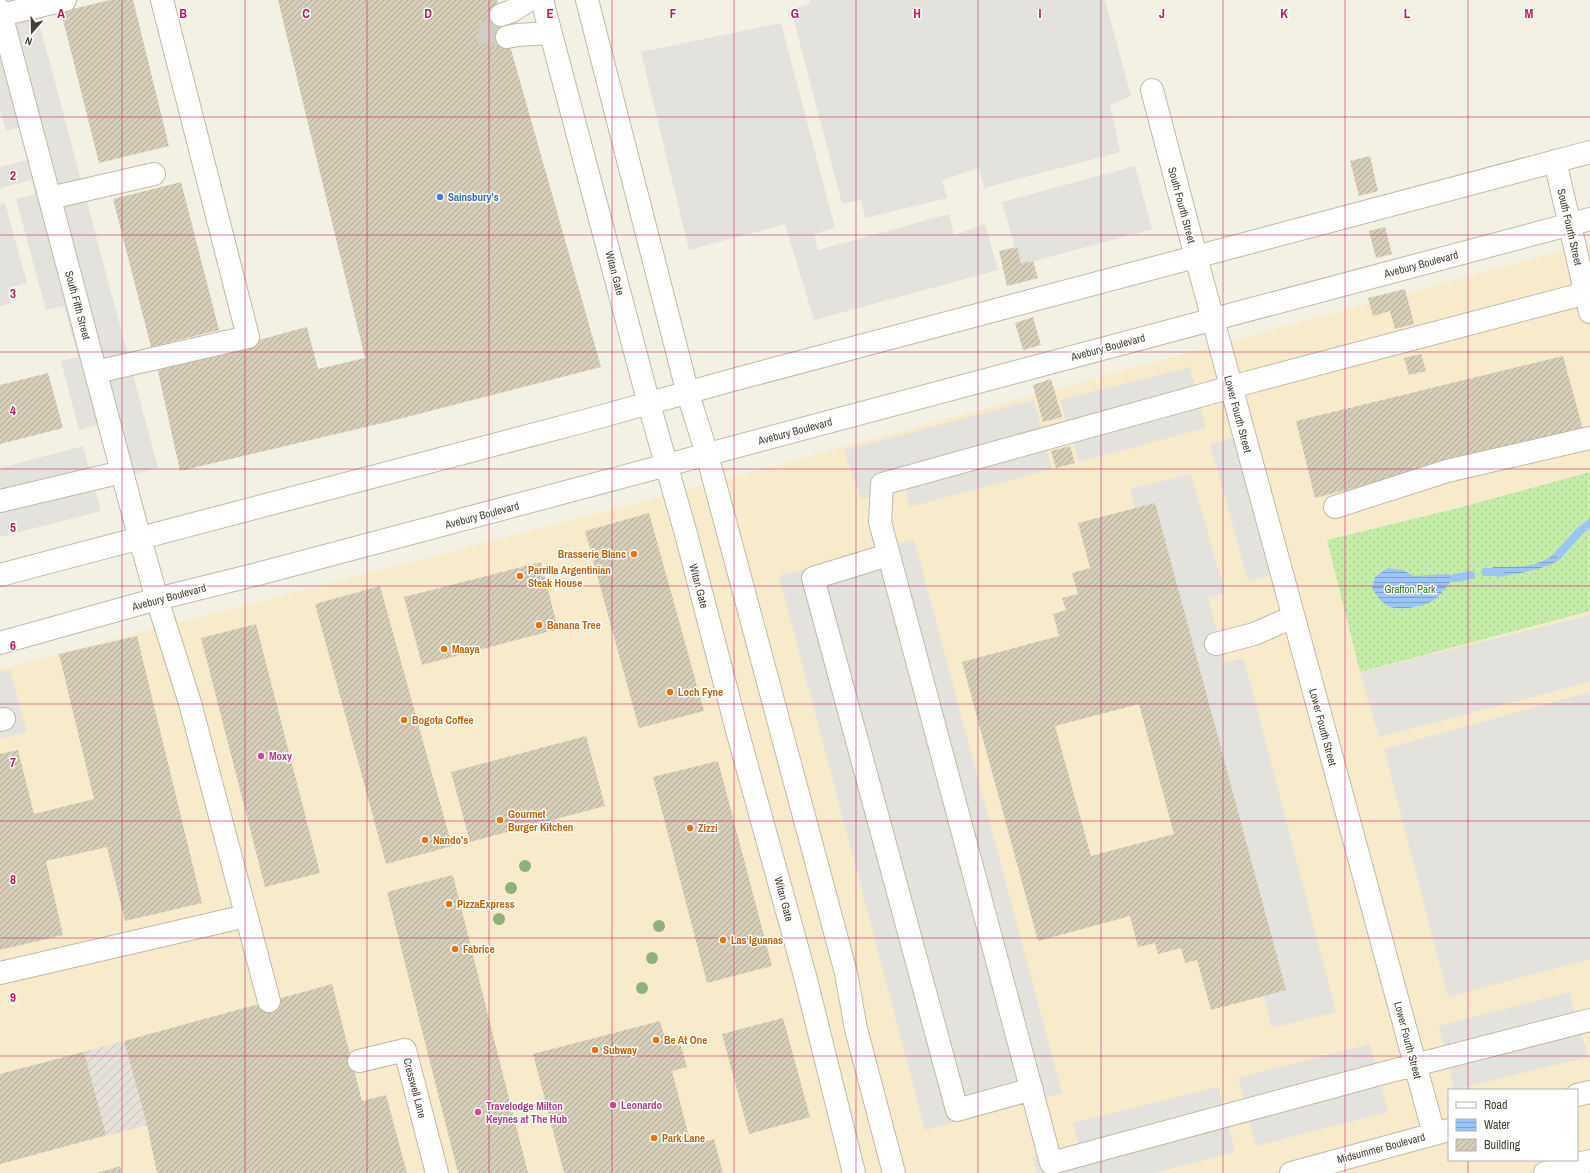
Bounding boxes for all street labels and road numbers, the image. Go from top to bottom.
street label: South Fourth Street [1165,165,1199,245]
street label: South Fourth Street [1554,187,1586,267]
street label: Avebury Boulevard [1381,247,1460,281]
street label: Witan Gate [602,249,628,297]
street label: South Fifth Street [62,269,94,341]
street label: Avebury Boulevard [1068,330,1147,364]
street label: Lower Fourth Street [1221,374,1255,455]
street label: Avebury Boulevard [755,414,834,448]
street label: Avebury Boulevard [442,498,521,532]
street label: Witan Gate [686,562,712,610]
street label: Avebury Boulevard [129,580,208,614]
street label: Lower Fourth Street [1306,687,1340,768]
street label: Witan Gate [771,875,797,923]
street label: Lower Fourth Street [1391,1000,1425,1081]
street label: Cresswell Lane [400,1056,430,1120]
street label: Midsummer Boulevard [1335,1129,1427,1167]

